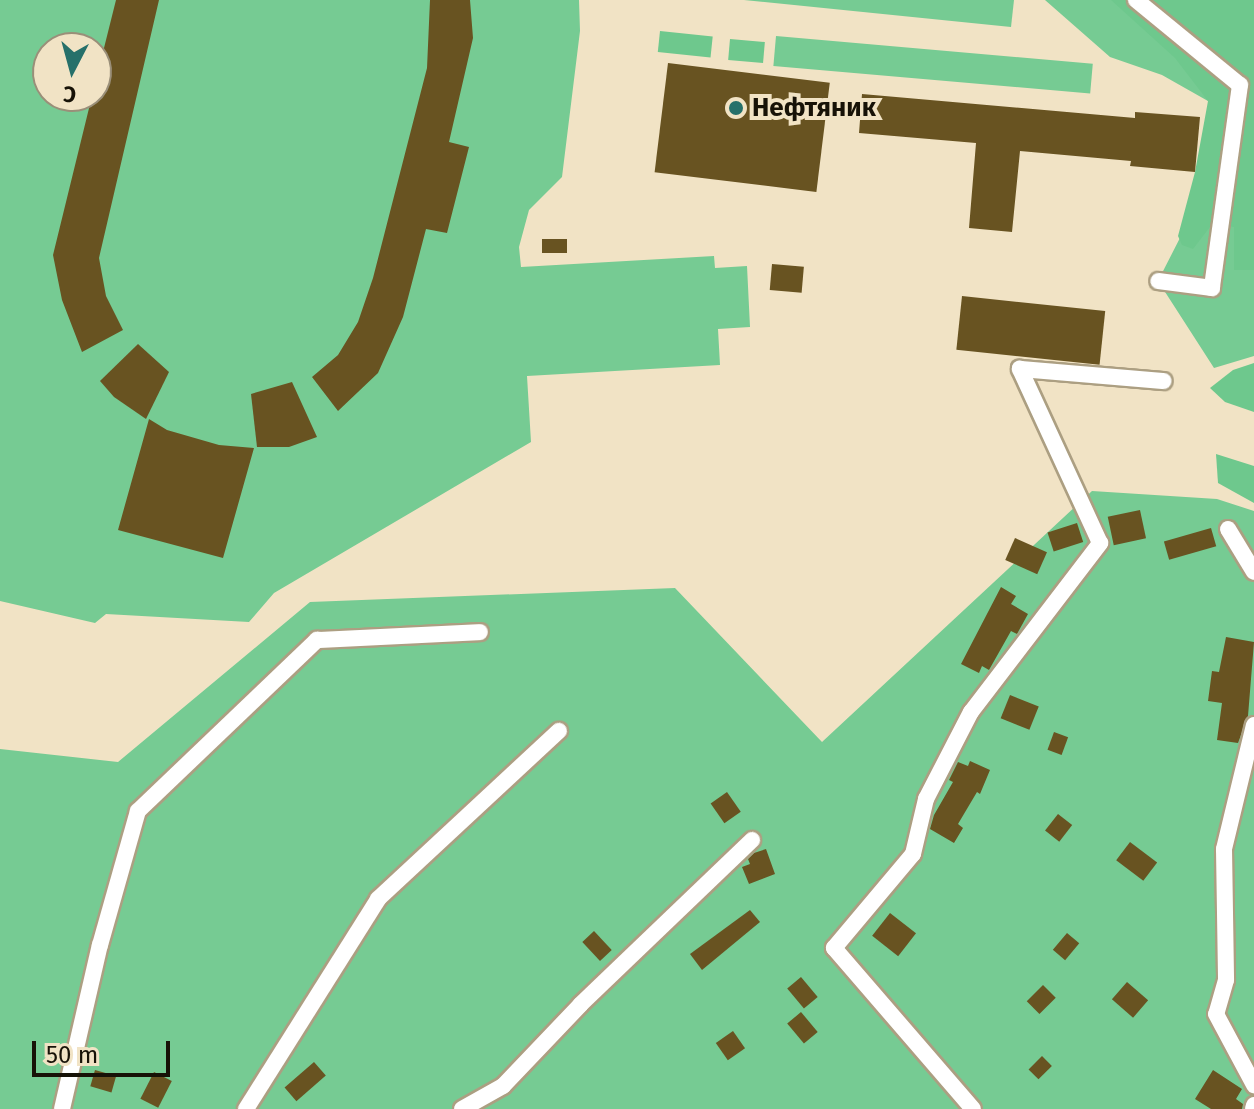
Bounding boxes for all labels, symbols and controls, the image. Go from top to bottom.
north arrow [32,32,112,112]
text: С [62,80,77,108]
place label: Нефтяник [752,92,876,124]
marker: Нефтяник [727,99,745,117]
scale bar [36,1025,174,1075]
text: 50 m [46,1041,98,1069]

